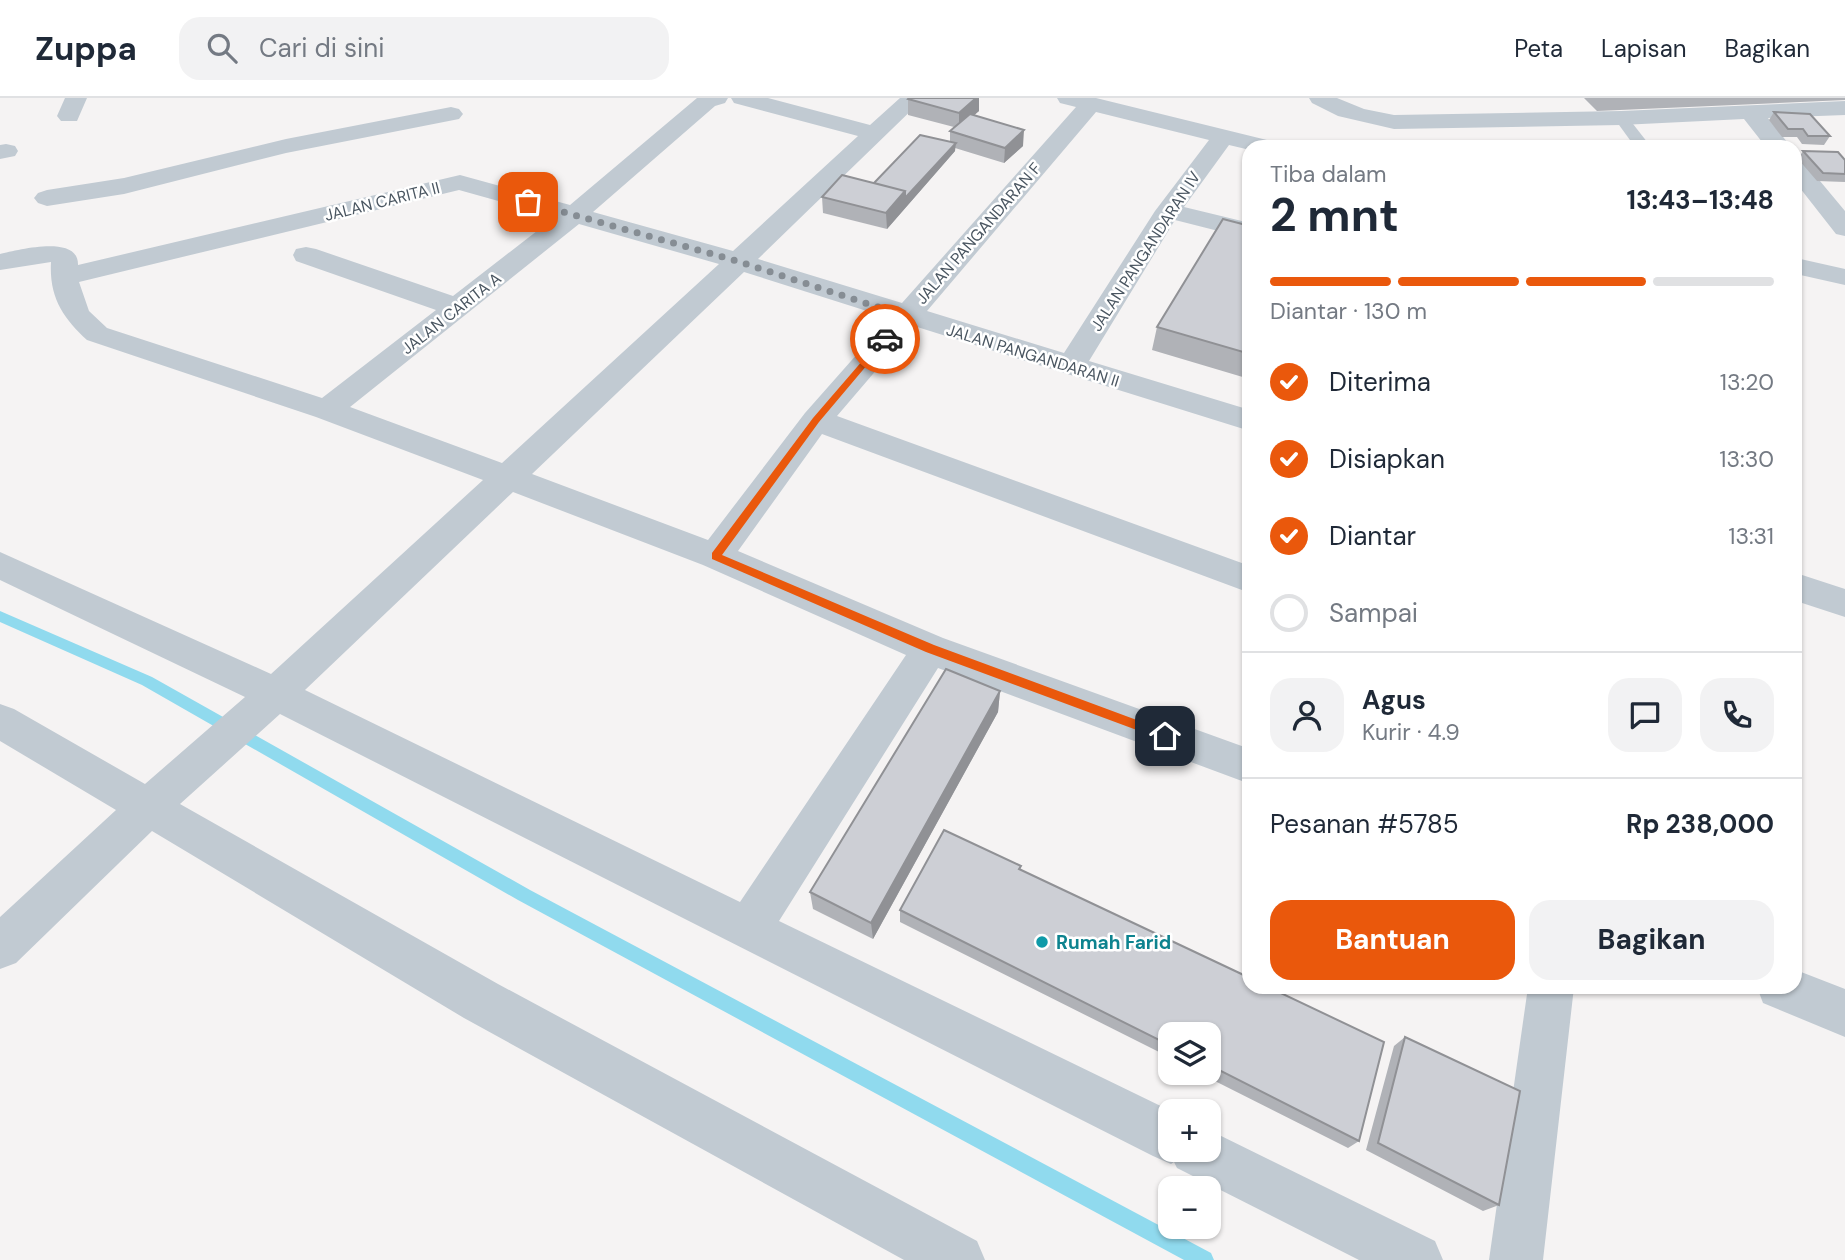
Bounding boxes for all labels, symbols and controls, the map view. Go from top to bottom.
search box [179,17,669,80]
text: Zuppa [35,27,137,70]
icon: search [203,29,241,67]
text: Cari di sini [259,31,384,65]
text: Peta [1514,33,1563,64]
text: Lapisan [1601,33,1686,64]
text: Bagikan [1724,33,1810,64]
street label: JALAN PANGANDARAN F [911,158,1046,308]
text: Tiba dalam [1270,159,1387,189]
street label: JALAN PANGANDARAN IV [1086,167,1205,335]
pin [498,172,558,232]
street label: JALAN CARITA II [322,177,442,226]
icon: bag [509,183,547,221]
text: 13:43–13:48 [1626,183,1774,217]
text: 2 mnt [1270,185,1399,245]
street label: JALAN CARITA A [397,268,506,359]
text: Diantar · 130 m [1270,296,1427,326]
courier [850,304,920,374]
street label: JALAN PANGANDARAN II [944,319,1122,392]
icon: car [866,320,904,358]
icon: check [1270,363,1308,401]
text: Diterima [1329,365,1431,399]
text: 13:20 [1720,367,1774,397]
icon: check [1270,440,1308,478]
text: Disiapkan [1329,442,1445,476]
text: 13:30 [1719,444,1774,474]
icon: check [1270,517,1308,555]
text: Diantar [1329,519,1416,553]
text: 13:31 [1728,521,1774,551]
text: Sampai [1329,596,1418,630]
button: person [1270,678,1344,752]
button: chat [1608,678,1682,752]
button: phone [1700,678,1774,752]
text: Agus [1362,683,1426,717]
pin [1135,706,1195,766]
icon: home [1146,717,1184,755]
text: Kurir · 4.9 [1362,717,1460,747]
text: Pesanan #5785 [1270,807,1459,841]
text: Rp 238,000 [1626,807,1774,841]
button: Bantuan [1270,900,1515,980]
button: Bagikan [1529,900,1774,980]
place label: Rumah Farid [1056,930,1171,955]
marker: Rumah Farid [1034,934,1050,950]
map controls [1158,1022,1221,1239]
button: layers [1158,1022,1221,1085]
button: + [1158,1099,1221,1162]
button: − [1158,1176,1221,1239]

